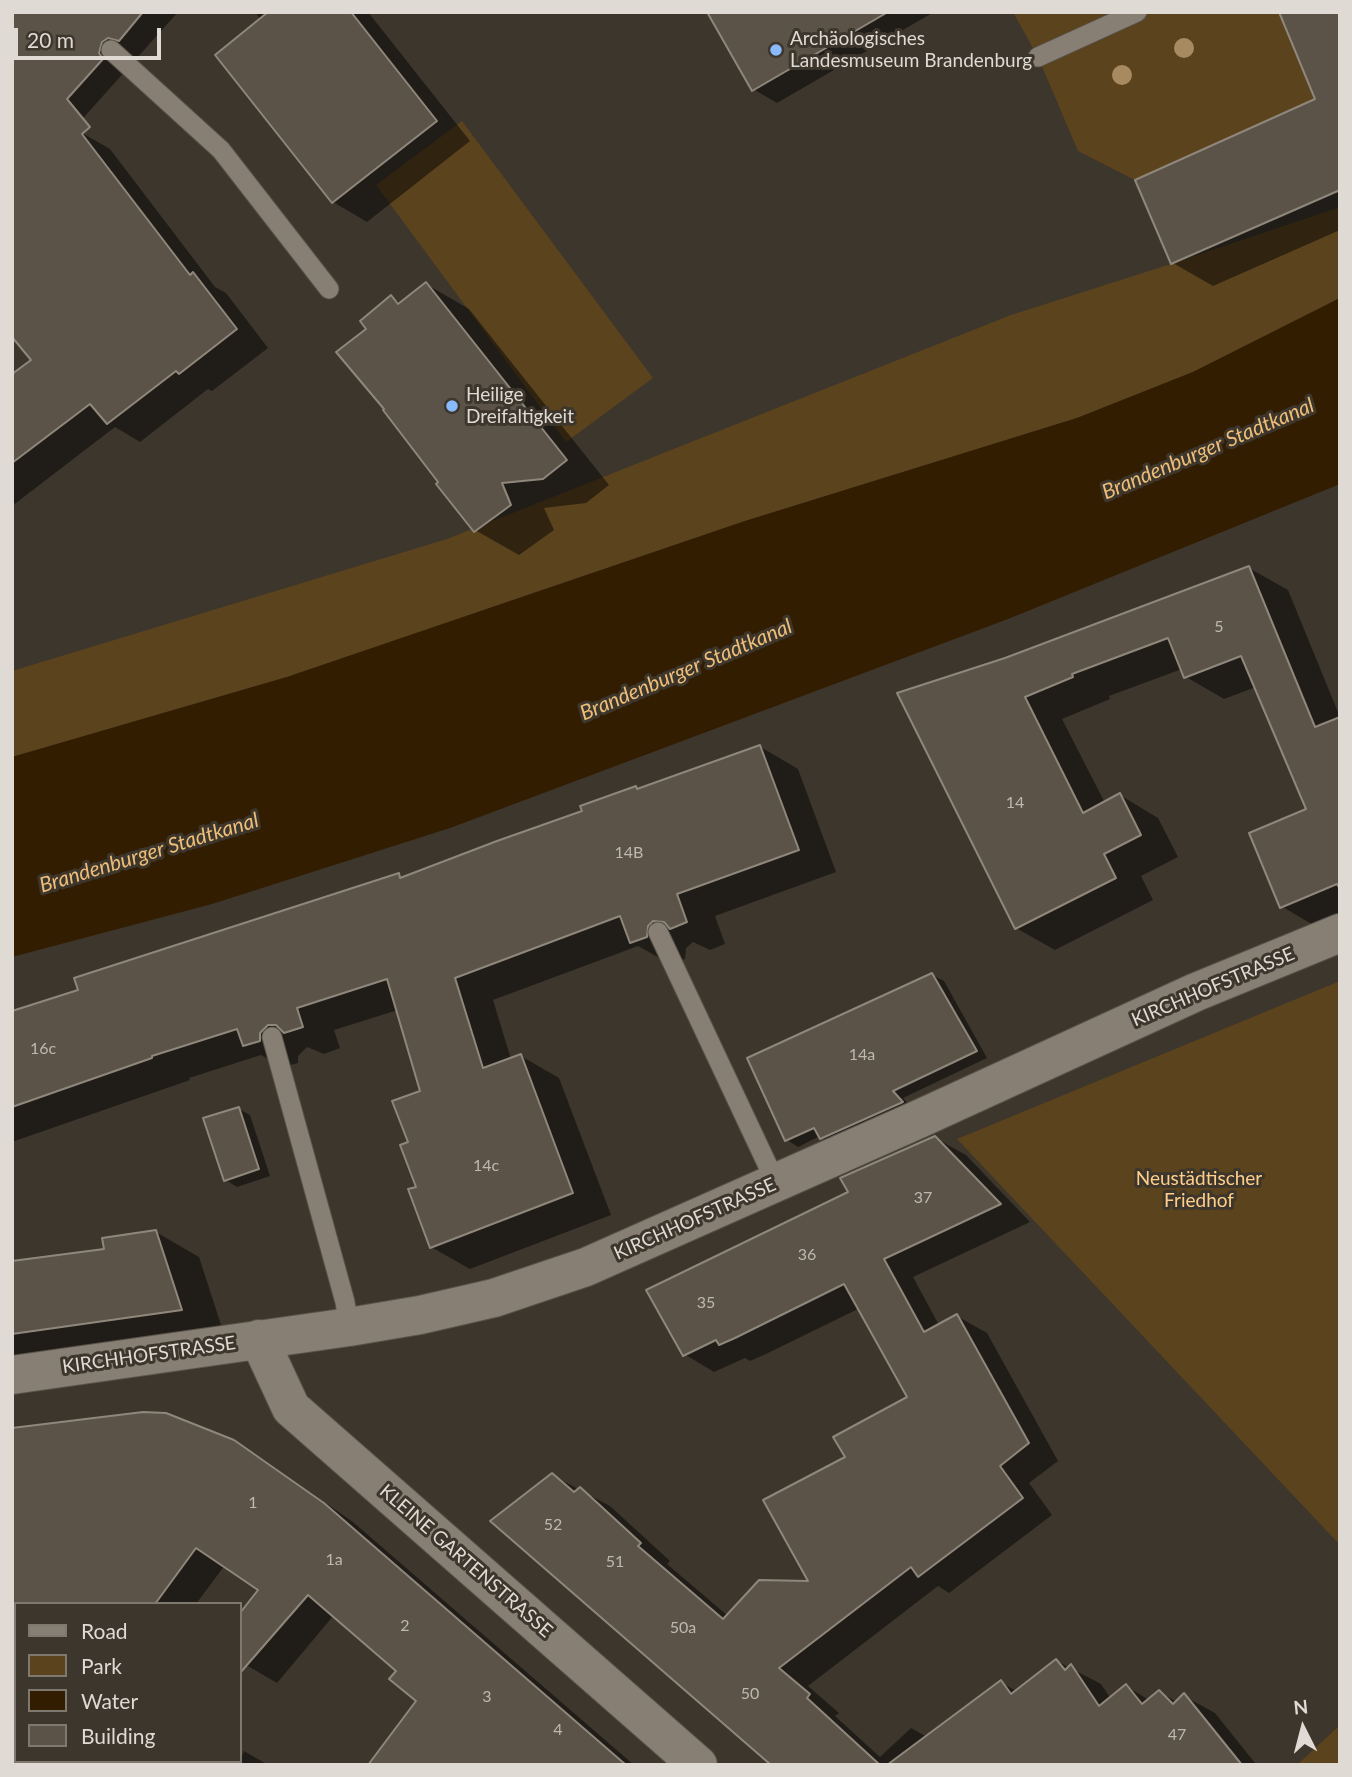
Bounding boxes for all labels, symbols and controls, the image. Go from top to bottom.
scale bar [18,14,164,58]
text: 20 m [27,27,74,52]
place label: Archäologisches Landesmuseum Brandenburg [790,28,1032,72]
marker: Archäologisches Landesmuseum Brandenburg [768,42,784,58]
place label: Heilige Dreifaltigkeit [466,384,574,428]
water label: Brandenburger Stadtkanal [1098,393,1318,505]
marker: Heilige Dreifaltigkeit [444,398,460,414]
water label: Brandenburger Stadtkanal [576,614,796,726]
house number: 5 [1214,617,1224,637]
house number: 14 [1006,793,1024,813]
water label: Brandenburger Stadtkanal [36,808,262,898]
house number: 14B [615,843,643,863]
street label: KIRCHHOFSTRASSE [1128,942,1298,1032]
house number: 16c [30,1039,56,1059]
house number: 14a [849,1045,875,1065]
house number: 14c [473,1156,499,1176]
park label: Neustädtischer Friedhof [1136,1168,1262,1212]
street label: KIRCHHOFSTRASSE [610,1173,780,1265]
house number: 37 [914,1188,932,1208]
house number: 36 [798,1245,816,1265]
house number: 35 [697,1293,715,1313]
street label: KIRCHHOFSTRASSE [61,1332,237,1378]
street label: KLEINE GARTENSTRASSE [375,1480,557,1642]
house number: 1 [248,1493,258,1513]
house number: 52 [544,1515,562,1535]
house number: 1a [325,1550,343,1570]
house number: 51 [606,1552,624,1572]
legend [14,1602,242,1763]
house number: 2 [400,1616,410,1636]
text: Road [81,1618,128,1643]
house number: 50a [670,1618,696,1638]
text: Park [81,1653,122,1678]
house number: 50 [741,1684,759,1704]
house number: 3 [482,1687,492,1707]
text: Water [81,1688,138,1713]
north arrow [1268,1693,1338,1763]
text: N [1292,1694,1309,1719]
house number: 4 [553,1720,563,1740]
text: Building [81,1723,156,1748]
house number: 47 [1168,1725,1186,1745]

